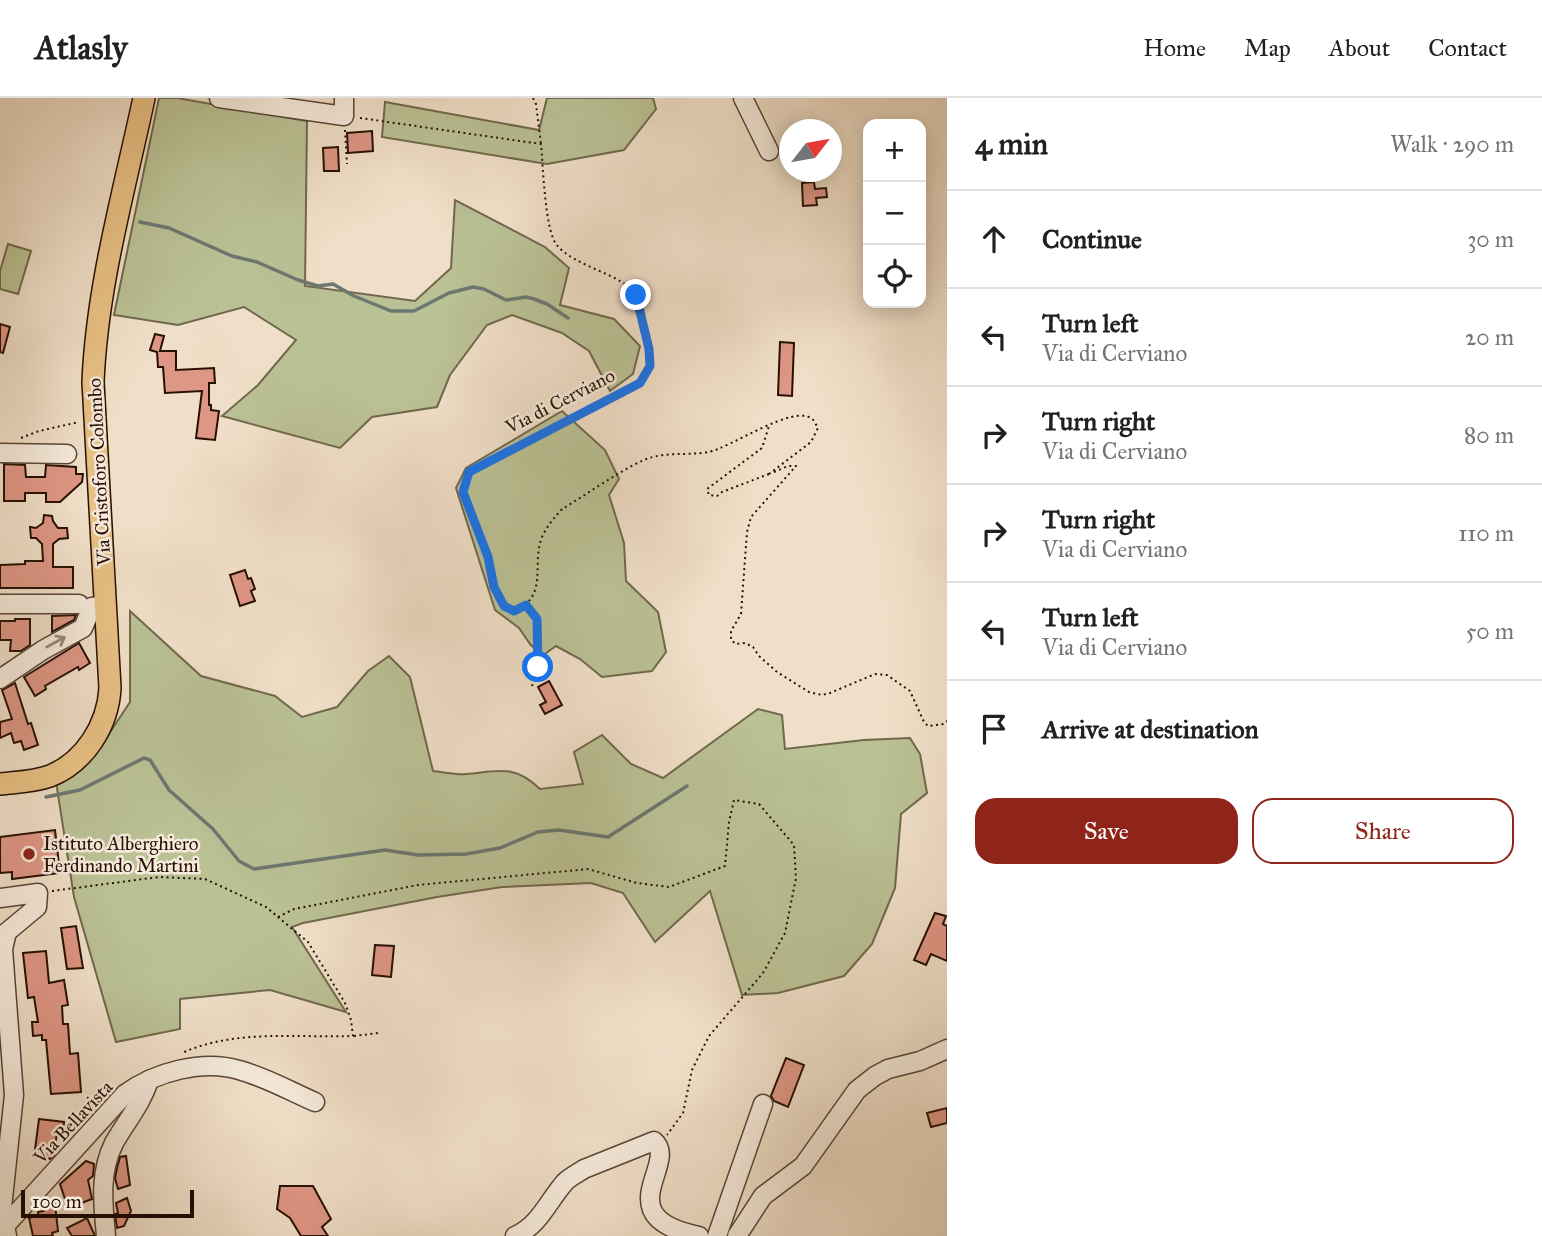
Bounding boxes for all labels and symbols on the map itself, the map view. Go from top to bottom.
north arrow [779,119,842,182]
route end [620,279,651,310]
street label: Via di Cerviano [500,363,619,439]
street label: Via Cristoforo Colombo [83,377,115,567]
one-way arrow [46,635,66,649]
route start [522,651,553,682]
place label: Istituto Alberghiero Ferdinando Martini [43,832,199,877]
marker: Istituto Alberghiero Ferdinando Martini [21,846,37,862]
street label: Via Bellavista [28,1075,118,1169]
scale bar [21,1187,194,1219]

